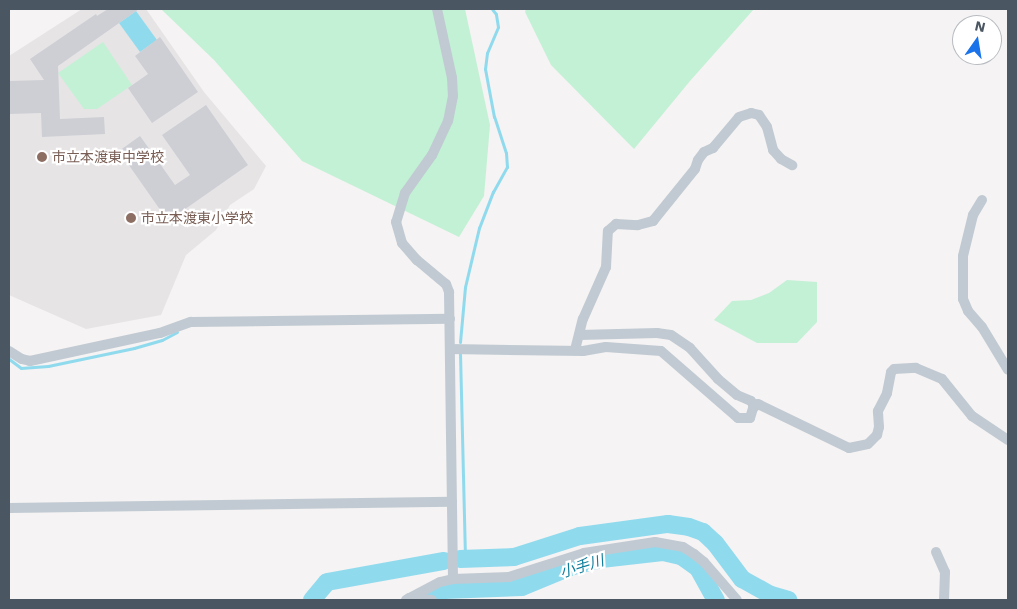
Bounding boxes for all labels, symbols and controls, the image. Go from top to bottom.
north arrow [952,15,1002,65]
text: N [973,17,987,35]
place label: 市立本渡東中学校 [52,149,164,165]
marker: 市立本渡東中学校 [36,151,48,163]
place label: 市立本渡東小学校 [141,210,253,226]
marker: 市立本渡東小学校 [125,212,137,224]
water label: 小手川 [558,552,606,582]

